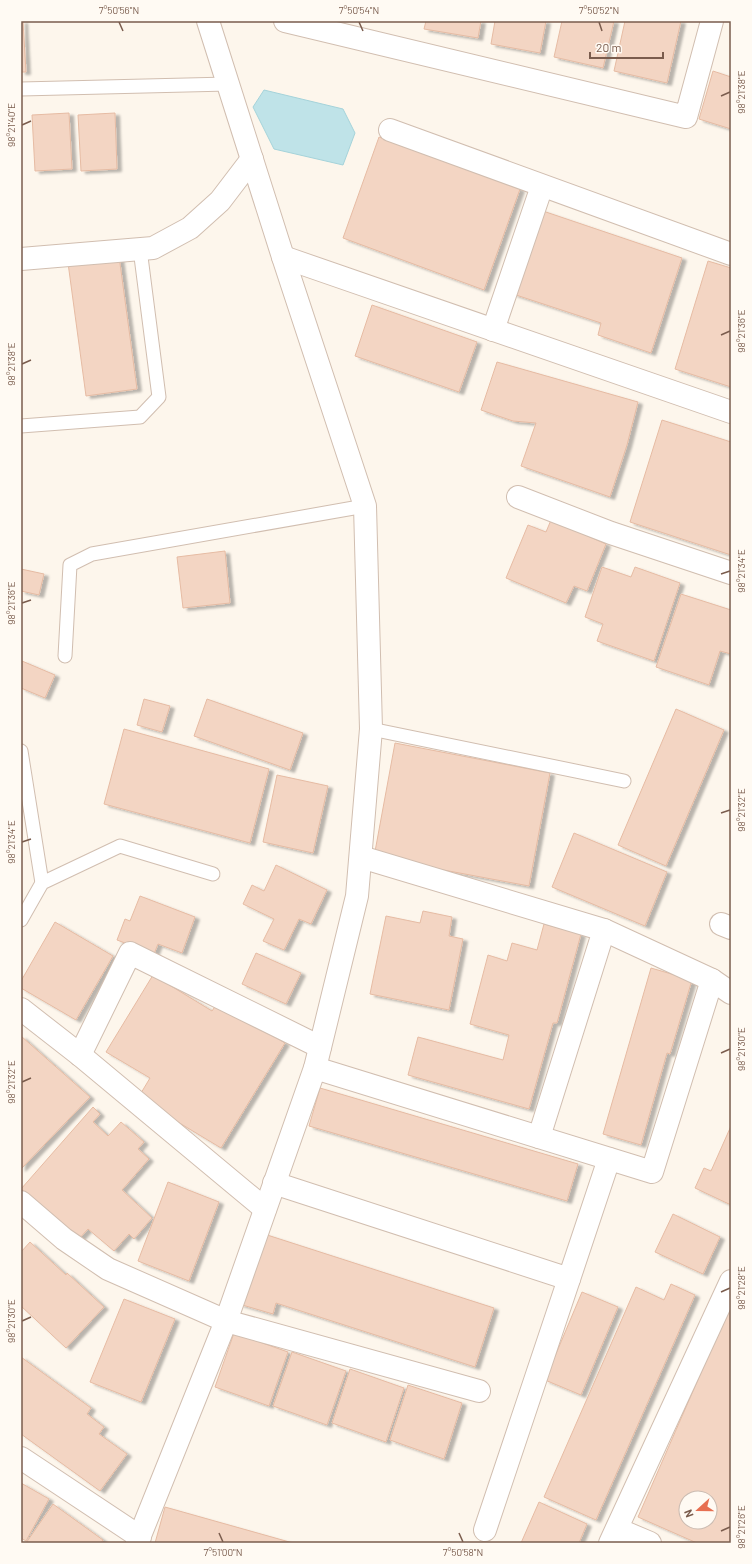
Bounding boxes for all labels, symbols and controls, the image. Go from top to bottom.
text: 7°50'56"N [99,4,139,16]
text: 7°50'54"N [339,4,379,16]
text: 7°50'52"N [579,4,619,16]
scale bar [590,34,663,60]
text: 20 m [596,40,622,54]
text: 98°21'38"E [735,70,747,114]
text: 98°21'40"E [5,103,17,147]
text: 98°21'36"E [735,309,747,353]
text: 98°21'38"E [5,342,17,386]
text: 98°21'34"E [735,549,747,593]
text: 98°21'36"E [5,581,17,625]
text: 98°21'32"E [735,788,747,832]
text: 98°21'34"E [5,820,17,864]
text: 98°21'30"E [735,1027,747,1071]
text: 98°21'32"E [5,1060,17,1104]
text: 98°21'28"E [735,1266,747,1310]
text: 98°21'30"E [5,1299,17,1343]
north arrow [678,1490,718,1530]
text: 98°21'26"E [735,1505,747,1549]
text: N [681,1508,696,1520]
text: 7°51'00"N [204,1546,242,1558]
text: 7°50'58"N [443,1546,483,1558]

